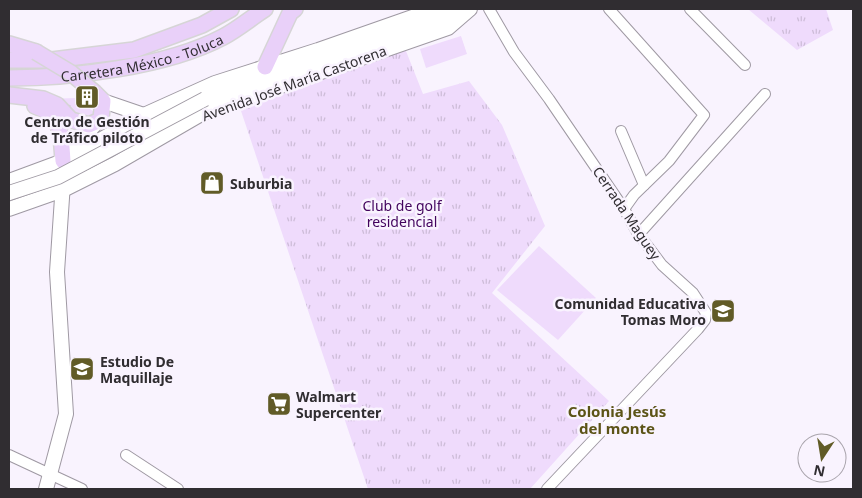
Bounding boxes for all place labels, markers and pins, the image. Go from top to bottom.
building icon: Centro de Gestión de Tráfico piloto [74,84,100,110]
place label: Centro de Gestión de Tráfico piloto [24,112,150,147]
shop icon: Suburbia [199,170,225,196]
place label: Suburbia [230,174,292,193]
place label: Comunidad Educativa Tomas Moro [554,294,706,329]
school or university icon: Comunidad Educativa Tomas Moro [710,298,736,324]
place label: Estudio De Maquillaje [100,352,174,387]
school or university icon: Estudio De Maquillaje [69,356,95,382]
place label: Walmart Supercenter [296,387,382,422]
supermarket icon: Walmart Supercenter [266,391,292,417]

